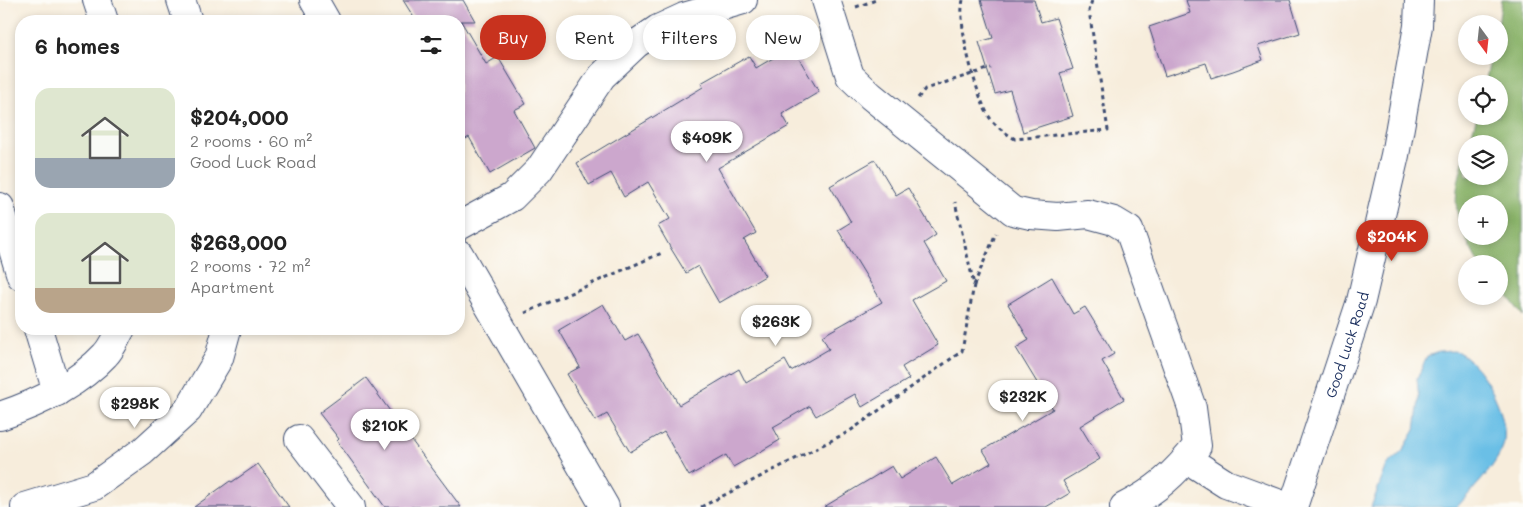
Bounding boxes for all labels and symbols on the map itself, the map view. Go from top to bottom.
north arrow [1458,15,1508,65]
pin: $409K [672,120,742,163]
pin: $204K [1357,220,1427,262]
street label: Good Luck Road [1320,290,1372,400]
pin: $263K [741,304,811,347]
pin: $232K [988,380,1058,422]
pin: $298K [100,386,170,429]
pin: $210K [350,408,420,451]

